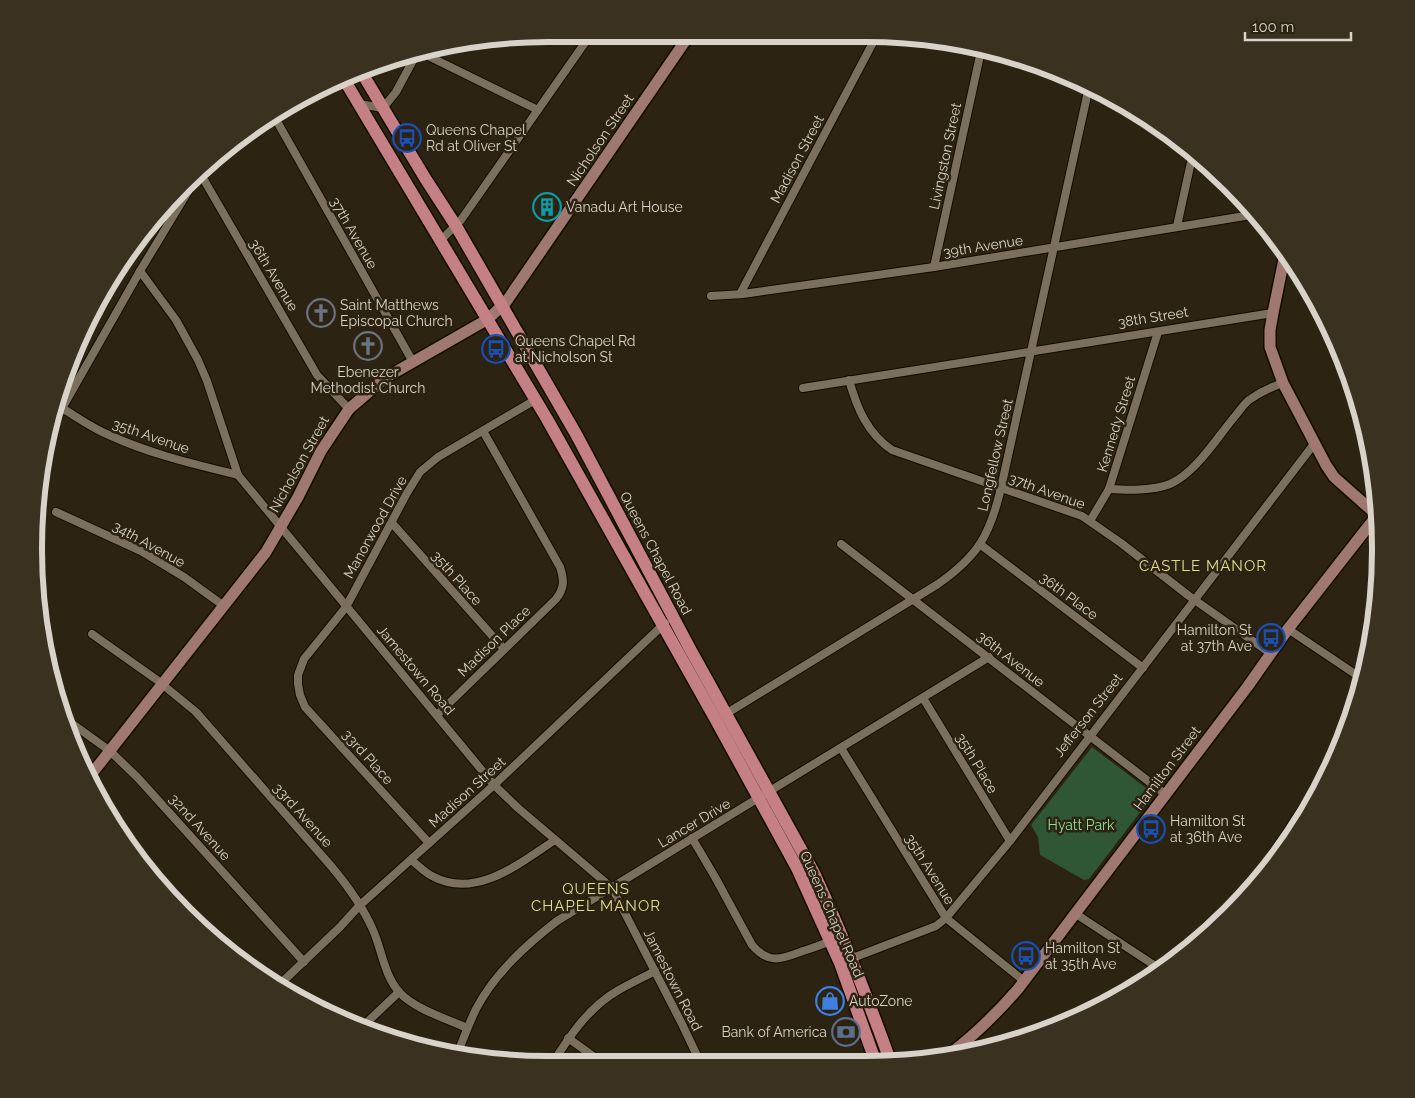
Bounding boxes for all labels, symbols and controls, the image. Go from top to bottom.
scale bar [1245,10,1351,42]
text: 100 m [1252,18,1294,36]
street label: Nicholson Street [563,91,637,189]
street label: Livingston Street [926,101,964,211]
street label: Madison Street [767,112,827,206]
place label: Queens Chapel Rd at Oliver St [426,122,526,154]
bus stop icon: Queens Chapel Rd at Oliver St [392,123,422,153]
building icon: Vanadu Art House [532,192,562,222]
street label: 37th Avenue [327,194,381,272]
place label: Vanadu Art House [566,199,683,215]
street label: 39th Avenue [942,232,1024,260]
street label: 36th Avenue [246,236,302,314]
place label: Saint Matthews Episcopal Church [340,297,453,329]
church icon: Saint Matthews Episcopal Church [306,298,336,328]
street label: 38th Street [1117,303,1190,330]
church icon: Ebenezer Methodist Church [353,331,383,361]
place label: Queens Chapel Rd at Nicholson St [515,333,636,365]
bus stop icon: Queens Chapel Rd at Nicholson St [481,334,511,364]
place label: Ebenezer Methodist Church [311,364,425,396]
street label: Kennedy Street [1094,374,1138,474]
street label: Longfellow Street [974,397,1016,513]
street label: Nicholson Street [266,413,332,515]
street label: 35th Avenue [110,415,192,457]
street label: 37th Avenue [1007,470,1087,512]
street label: Manorwood Drive [340,473,410,581]
street label: Queens Chapel Road [617,489,695,617]
street label: 34th Avenue [110,518,188,570]
street label: 35th Place [428,548,486,608]
district label: CASTLE MANOR [1139,557,1267,575]
street label: 36th Place [1037,569,1101,623]
street label: Madison Place [454,602,534,680]
street label: Jamestown Road [374,622,458,718]
place label: Hamilton St at 37th Ave [1177,622,1252,654]
bus stop icon: Hamilton St at 37th Ave [1256,623,1286,653]
street label: 36th Avenue [974,628,1048,690]
street label: Jefferson Street [1050,670,1126,760]
street label: Hamilton Street [1130,723,1204,813]
street label: 33rd Place [339,726,397,788]
street label: 35th Place [953,730,1001,796]
street label: Madison Street [426,753,509,830]
street label: 33rd Avenue [270,780,336,850]
street label: 32nd Avenue [166,790,234,864]
street label: Lancer Drive [655,795,733,851]
place label: Hamilton St at 36th Ave [1170,813,1246,845]
bus stop icon: Hamilton St at 36th Ave [1136,814,1166,844]
park label: Hyatt Park [1048,817,1115,833]
street label: 35th Avenue [902,831,958,907]
street label: Queens Chapel Road [797,848,867,980]
district label: QUEENS CHAPEL MANOR [531,880,661,915]
street label: Jamestown Road [641,927,705,1033]
place label: Hamilton St at 35th Ave [1045,940,1121,972]
bus stop icon: Hamilton St at 35th Ave [1011,941,1041,971]
shop icon: AutoZone [815,986,845,1016]
place label: AutoZone [849,993,913,1009]
bank icon: Bank of America [831,1017,861,1047]
place label: Bank of America [721,1024,827,1040]

